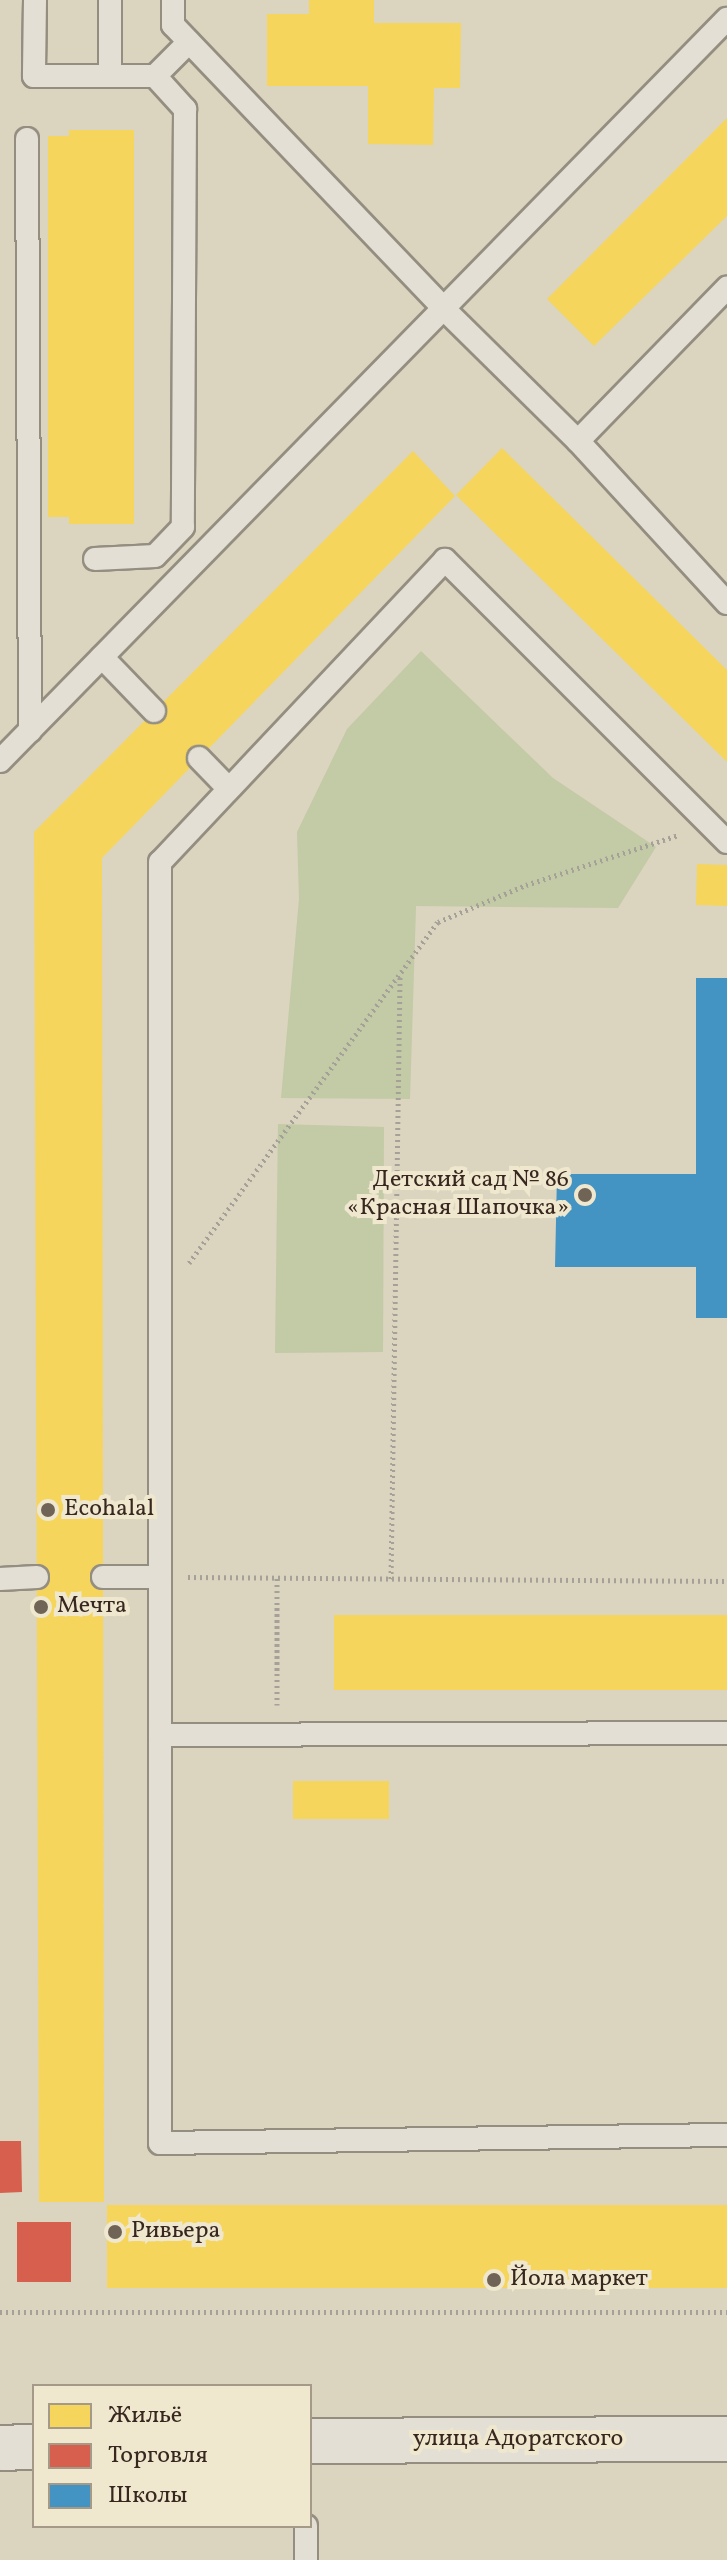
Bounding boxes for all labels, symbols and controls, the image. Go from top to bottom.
place label: Детский сад № 86 «Красная Шапочка» [347,1167,569,1223]
marker: Детский сад № 86 «Красная Шапочка» [576,1186,594,1204]
place label: Ecohalal [64,1496,154,1524]
marker: Ecohalal [39,1501,57,1519]
place label: Мечта [57,1593,127,1621]
marker: Мечта [32,1598,50,1616]
place label: Ривьера [131,2218,220,2246]
marker: Ривьера [106,2223,124,2241]
place label: Йола маркет [510,2266,648,2294]
marker: Йола маркет [485,2271,503,2289]
legend [32,2384,312,2528]
text: Жильё [108,2399,182,2433]
street label: улица Адоратского [413,2426,623,2454]
text: Торговля [108,2439,208,2473]
text: Школы [108,2479,188,2513]

